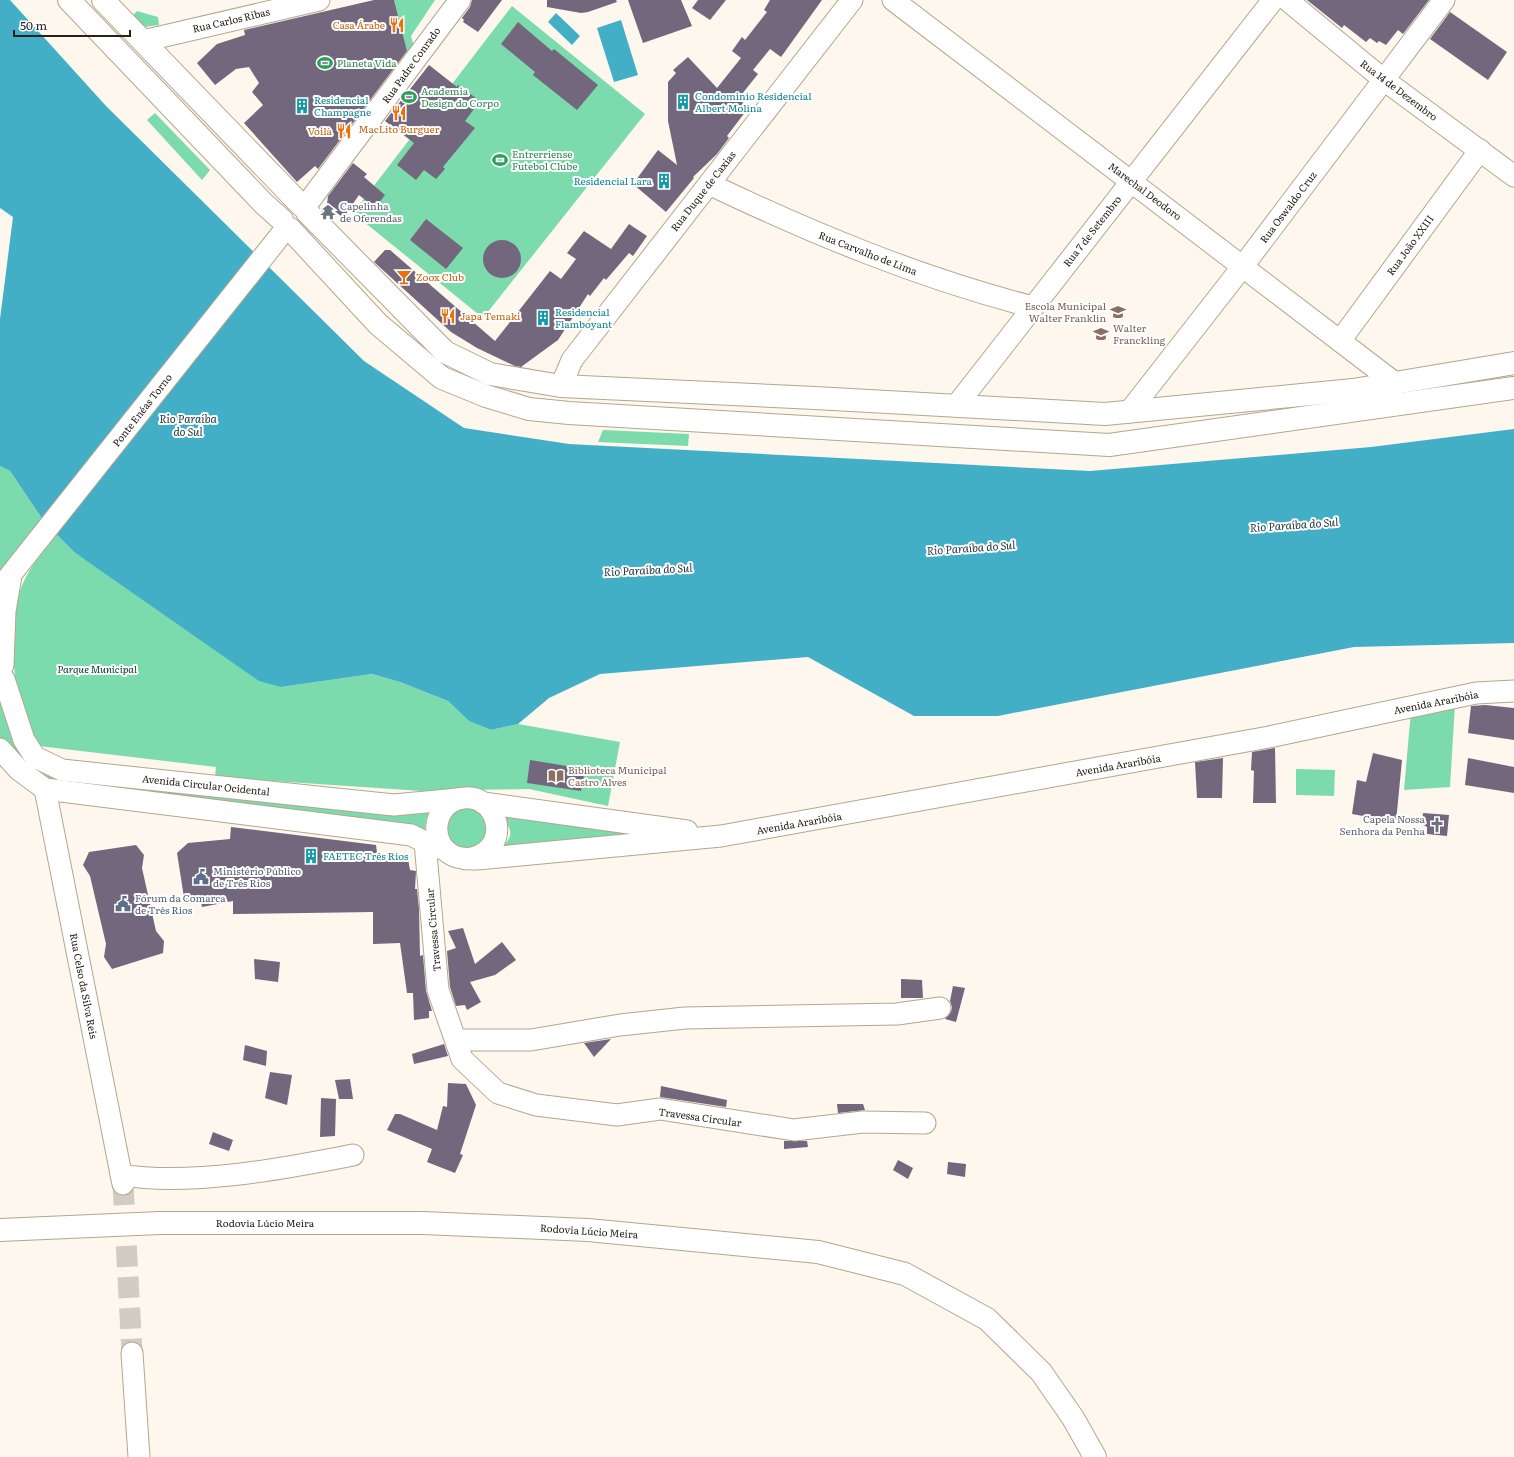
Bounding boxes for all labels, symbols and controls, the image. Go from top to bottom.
street label: Rua Carlos Ribas [191,3,272,36]
scale bar [14,12,130,38]
text: 50 m [20,16,47,34]
restaurant icon: Casa Árabe [388,16,406,34]
place label: Casa Árabe [333,17,385,32]
street label: Rua Padre Conrado [378,23,443,106]
sports icon: Planeta Vida [316,54,334,72]
place label: Planeta Vida [337,55,397,70]
street label: Rua 14 de Dezembro [1357,55,1441,124]
place label: Academia Design do Corpo [421,83,499,110]
sports icon: Academia Design do Corpo [400,88,418,106]
place label: Condominio Residencial Albert Molina [695,88,812,115]
place label: Residencial Champagne [314,92,371,119]
building icon: Condominio Residencial Albert Molina [674,93,692,111]
building icon: Residencial Champagne [293,97,311,115]
restaurant icon: MacLito Burguer [390,104,408,122]
place label: MacLito Burguer [359,121,440,136]
restaurant icon: Voilà [335,122,353,140]
place label: Voilà [308,123,333,138]
place label: Entrerriense Futebol Clube [512,146,578,173]
street label: Rua Duque de Caxias [666,147,739,234]
sports icon: Entrerriense Futebol Clube [491,151,509,169]
street label: Marechal Deodoro [1106,158,1185,223]
street label: Rua Oswaldo Cruz [1256,167,1320,246]
building icon: Residencial Lara [655,172,673,190]
place label: Residencial Lara [574,173,653,188]
street label: Rua 7 de Setembro [1059,192,1124,270]
place label: Capelinha de Oferendas [340,198,402,225]
temple icon: Capelinha de Oferendas [319,203,337,221]
street label: Rua João XXIII [1383,212,1437,278]
street label: Rua Carvalho de Lima [817,227,920,278]
bar icon: Zoox Club [395,268,413,286]
place label: Zoox Club [416,269,464,284]
place label: Escola Municipal Walter Franklin [1025,298,1107,325]
school or university icon: Escola Municipal Walter Franklin [1109,303,1127,321]
place label: Residencial Flamboyant [555,304,612,331]
restaurant icon: Japa Temaki [439,307,457,325]
place label: Japa Temaki [460,308,521,323]
building icon: Residencial Flamboyant [534,309,552,327]
place label: Walter Franckling [1113,320,1166,347]
school or university icon: Walter Franckling [1092,325,1110,343]
street label: Ponte Enéas Torno [108,370,175,449]
water label: Rio Paraíba do Sul [159,410,217,439]
water label: Rio Paraíba do Sul [1249,513,1340,535]
water label: Rio Paraíba do Sul [926,536,1017,558]
water label: Rio Paraíba do Sul [603,559,694,579]
park label: Parque Municipal [57,661,137,676]
street label: Avenida Araribóia [1392,686,1480,717]
street label: Avenida Araribóia [1074,750,1162,779]
place label: Biblioteca Municipal Castro Alves [568,762,667,789]
library icon: Biblioteca Municipal Castro Alves [547,767,565,785]
street label: Avenida Circular Ocidental [141,770,271,799]
street label: Avenida Araribóia [755,808,843,837]
place label: Capela Nossa Senhora da Penha [1340,811,1426,838]
church icon: Capela Nossa Senhora da Penha [1428,816,1446,834]
building icon: FAETEC Três Rios [302,847,320,865]
place label: FAETEC Três Rios [323,848,409,863]
place label: Ministério Público de Três Rios [213,863,301,890]
public building icon: Ministério Público de Três Rios [192,868,210,886]
street label: Travessa Circular [421,887,444,972]
place label: Fórum da Comarca de Três Rios [135,890,226,917]
public building icon: Fórum da Comarca de Três Rios [114,895,132,913]
street label: Rua Celso da Silva Reis [67,932,102,1040]
street label: Travessa Circular [658,1103,743,1130]
street label: Rodovia Lúcio Meira [216,1215,315,1230]
street label: Rodovia Lúcio Meira [539,1220,639,1241]

